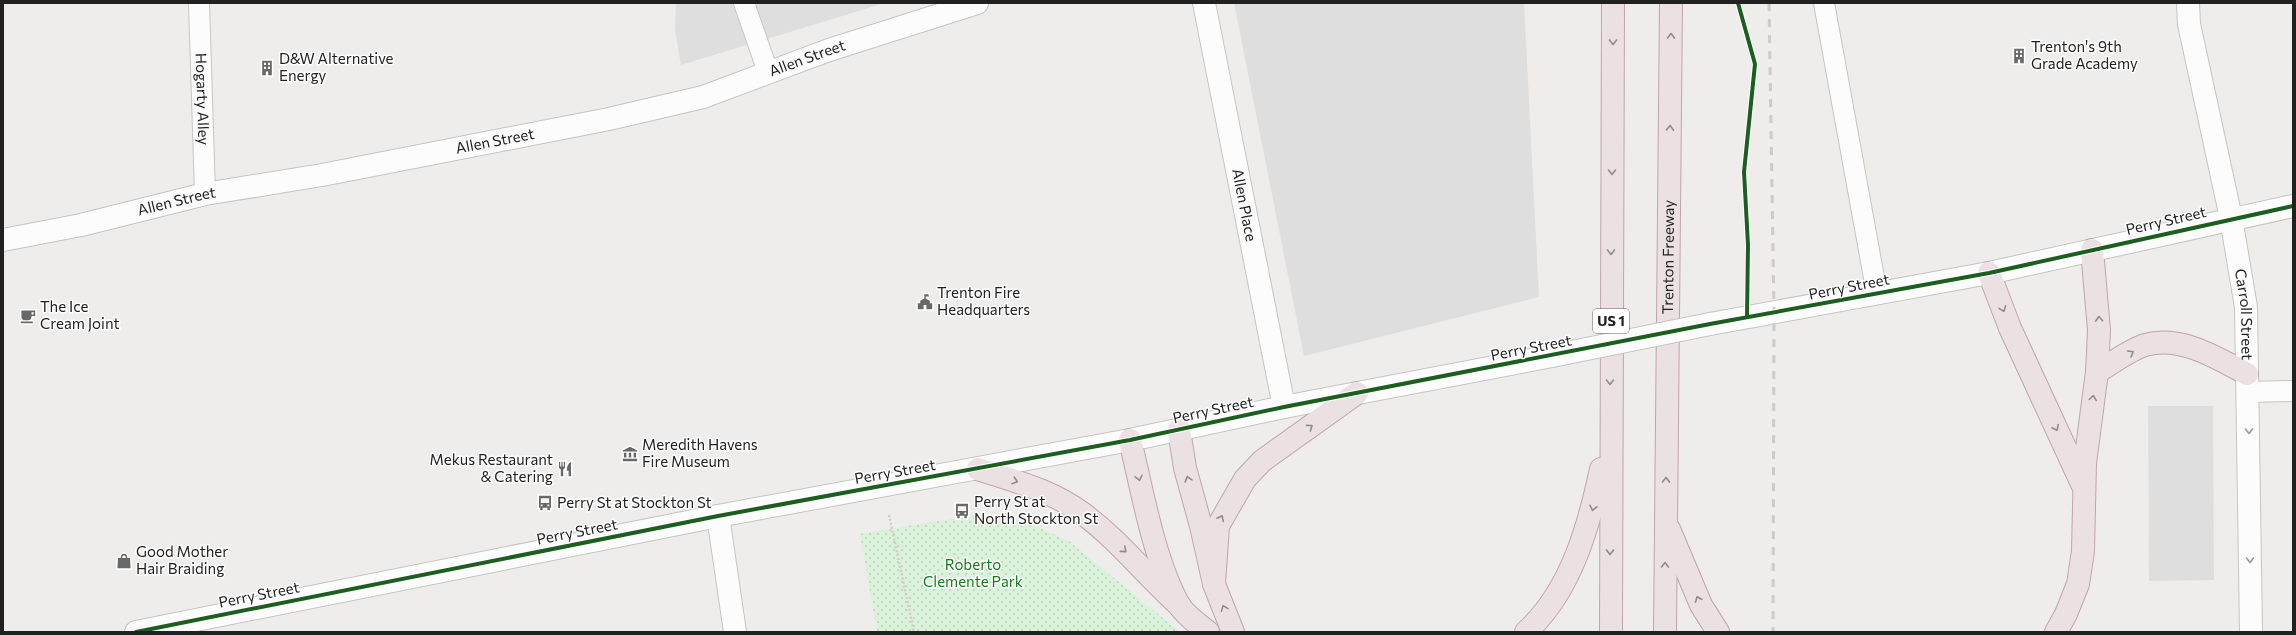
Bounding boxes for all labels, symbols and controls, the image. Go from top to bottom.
one-way arrow [1667,33,1675,39]
street label: Allen Street [766,35,847,80]
place label: Trenton's 9th Grade Academy [2031,37,2138,72]
one-way arrow [1609,39,1617,45]
building icon: Trenton's 9th Grade Academy [2010,47,2028,65]
place label: D&W Alternative Energy [279,49,394,84]
street label: Hogarty Alley [193,52,213,146]
building icon: D&W Alternative Energy [258,59,276,77]
street label: Allen Street [454,124,536,157]
one-way arrow [1666,125,1674,131]
street label: Allen Place [1229,167,1261,243]
one-way arrow [1608,169,1616,175]
street label: Allen Street [135,182,217,219]
street label: Trenton Freeway [1658,200,1677,314]
street label: Perry Street [2124,202,2208,238]
one-way arrow [1607,249,1615,255]
street label: Carroll Street [2232,267,2257,360]
street label: Perry Street [1807,269,1891,303]
place label: Trenton Fire Headquarters [937,283,1030,318]
public building icon: Trenton Fire Headquarters [916,293,934,311]
place label: The Ice Cream Joint [40,297,120,332]
one-way arrow [1998,306,2006,313]
cafe icon: The Ice Cream Joint [19,307,37,325]
road number: US 1 [1593,309,1629,333]
one-way arrow [2094,316,2103,322]
street label: Perry Street [1489,330,1573,364]
one-way arrow [2127,350,2134,357]
one-way arrow [1606,379,1614,385]
street label: Perry Street [1171,392,1255,426]
one-way arrow [2088,395,2097,401]
one-way arrow [2051,424,2059,431]
one-way arrow [1306,425,1313,432]
one-way arrow [2245,428,2253,434]
place label: Meredith Havens Fire Museum [642,435,758,470]
museum icon: Meredith Havens Fire Museum [621,445,639,463]
place label: Mekus Restaurant & Catering [430,450,553,485]
street label: Perry Street [853,455,937,487]
restaurant icon: Mekus Restaurant & Catering [556,460,574,478]
one-way arrow [1135,475,1143,481]
one-way arrow [1012,476,1019,485]
one-way arrow [1184,476,1193,483]
one-way arrow [1661,477,1670,483]
place label: Perry St at North Stockton St [974,492,1098,527]
place label: Perry St at Stockton St [557,493,712,511]
bus stop icon: Perry St at Stockton St [536,494,554,512]
bus stop icon: Perry St at North Stockton St [953,502,971,520]
one-way arrow [1589,505,1597,511]
street label: Perry Street [535,514,619,548]
one-way arrow [1217,515,1224,523]
place label: Good Mother Hair Braiding [136,542,228,577]
one-way arrow [1119,545,1127,552]
one-way arrow [1606,549,1614,555]
shop icon: Good Mother Hair Braiding [115,552,133,570]
park label: Roberto Clemente Park [923,555,1023,590]
one-way arrow [2246,557,2254,563]
one-way arrow [1661,562,1669,568]
street label: Perry Street [217,577,301,611]
one-way arrow [1695,595,1703,603]
one-way arrow [1220,605,1228,612]

